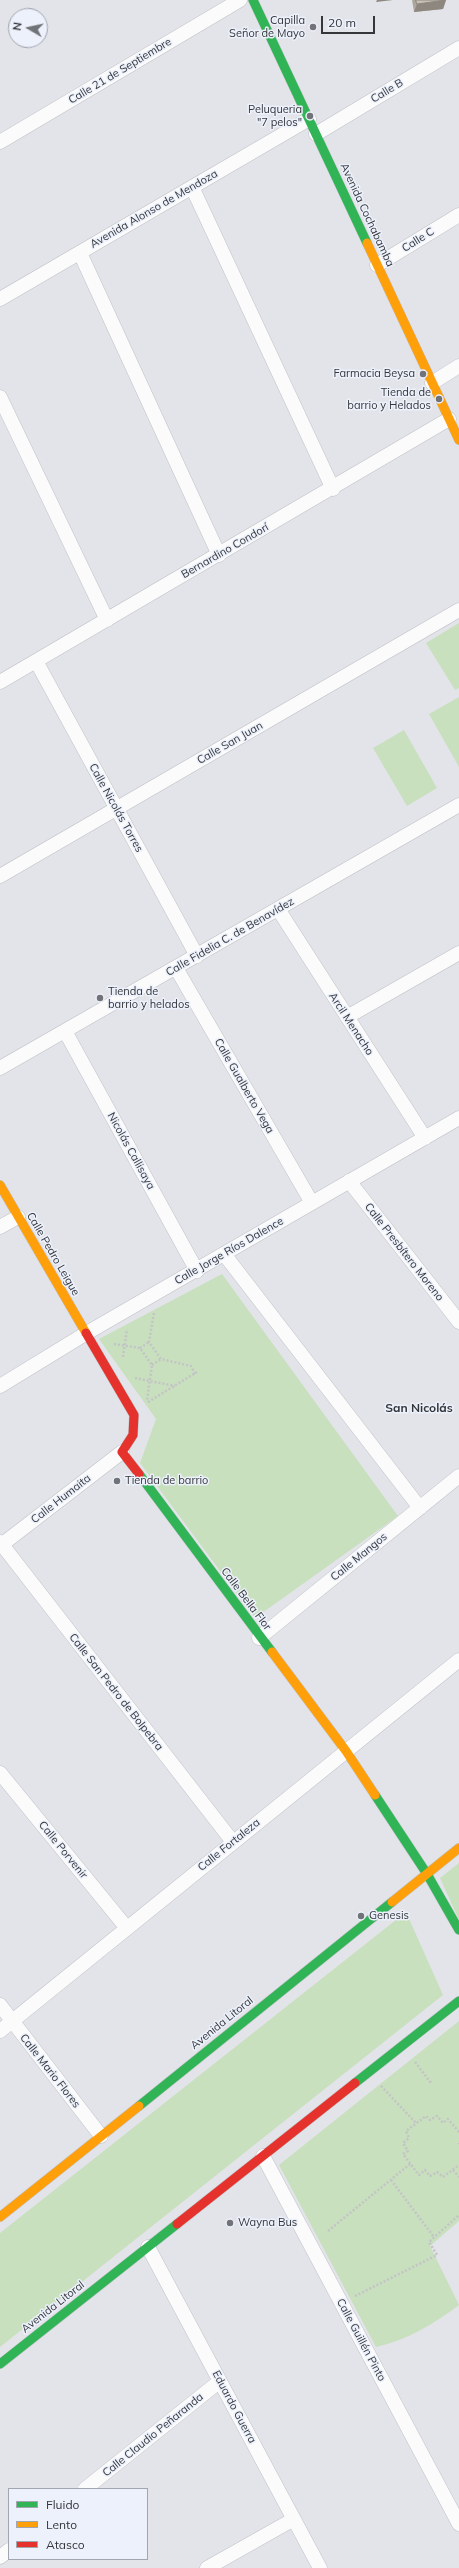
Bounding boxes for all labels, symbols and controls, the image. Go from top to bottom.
north arrow [8,8,48,48]
scale bar [323,8,377,34]
place label: Capilla Señor de Mayo [229,14,305,40]
text: 20 m [328,15,356,30]
text: N [10,21,25,31]
marker: Capilla Señor de Mayo [308,22,318,32]
street label: Calle 21 de Septiembre [66,35,174,107]
street label: Calle B [368,76,406,106]
place label: Peluqueria "7 pelos" [248,103,302,129]
marker: Peluqueria "7 pelos" [305,111,315,121]
street label: Avenida Cochabamba [337,161,397,269]
street label: Avenida Alonso de Mendoza [88,167,220,251]
street label: Calle C [399,225,437,255]
place label: Farmacia Beysa [333,367,415,381]
marker: Farmacia Beysa [418,369,428,379]
place label: Tienda de barrio y Helados [347,386,431,412]
marker: Tienda de barrio y Helados [434,394,444,404]
street label: Bernardino Condorí [179,521,271,581]
street label: Calle San Juan [195,719,265,767]
street label: Calle Nicolás Torres [86,761,146,855]
street label: Calle Fidelia C. de Benavídez [164,895,296,979]
place label: Tienda de barrio y helados [108,985,190,1011]
street label: Arcil Menacho [326,990,376,1058]
marker: Tienda de barrio y helados [95,993,105,1003]
street label: Calle Gualberto Vega [211,1036,277,1136]
street label: Nicolás Callisaya [104,1110,158,1192]
street label: Calle Presbítero Moreno [362,1200,446,1304]
street label: Calle Pedro Leigue [24,1210,82,1298]
street label: Calle Jorge Ríos Dalence [172,1214,286,1288]
district label: San Nicolás [385,1401,453,1415]
street label: Calle Humaita [29,1472,93,1526]
place label: Tienda de barrio [125,1474,208,1488]
marker: Tienda de barrio [112,1476,122,1486]
street label: Calle Mangos [328,1530,390,1584]
street label: Calle Bella Flor [218,1565,274,1633]
street label: Calle San Pedro de Bolpebra [66,1631,166,1753]
street label: Calle Fortaleza [195,1816,263,1874]
street label: Calle Porvenir [36,1819,90,1881]
place label: Genesis [369,1909,409,1923]
marker: Genesis [356,1911,366,1921]
street label: Avenida Litoral [188,1994,256,2052]
street label: Calle Mario Flores [17,2031,83,2111]
place label: Wayna Bus [238,2216,297,2230]
marker: Wayna Bus [225,2218,235,2228]
street label: Avenida Litoral [19,2278,87,2336]
street label: Calle Guillén Pinto [334,2296,388,2384]
street label: Eduardo Guerra [209,2368,259,2446]
street label: Calle Claudio Peñaranda [100,2390,206,2480]
legend [8,2488,148,2560]
text: Fluido [46,2497,79,2512]
text: Lento [46,2517,77,2532]
text: Atasco [46,2537,85,2552]

